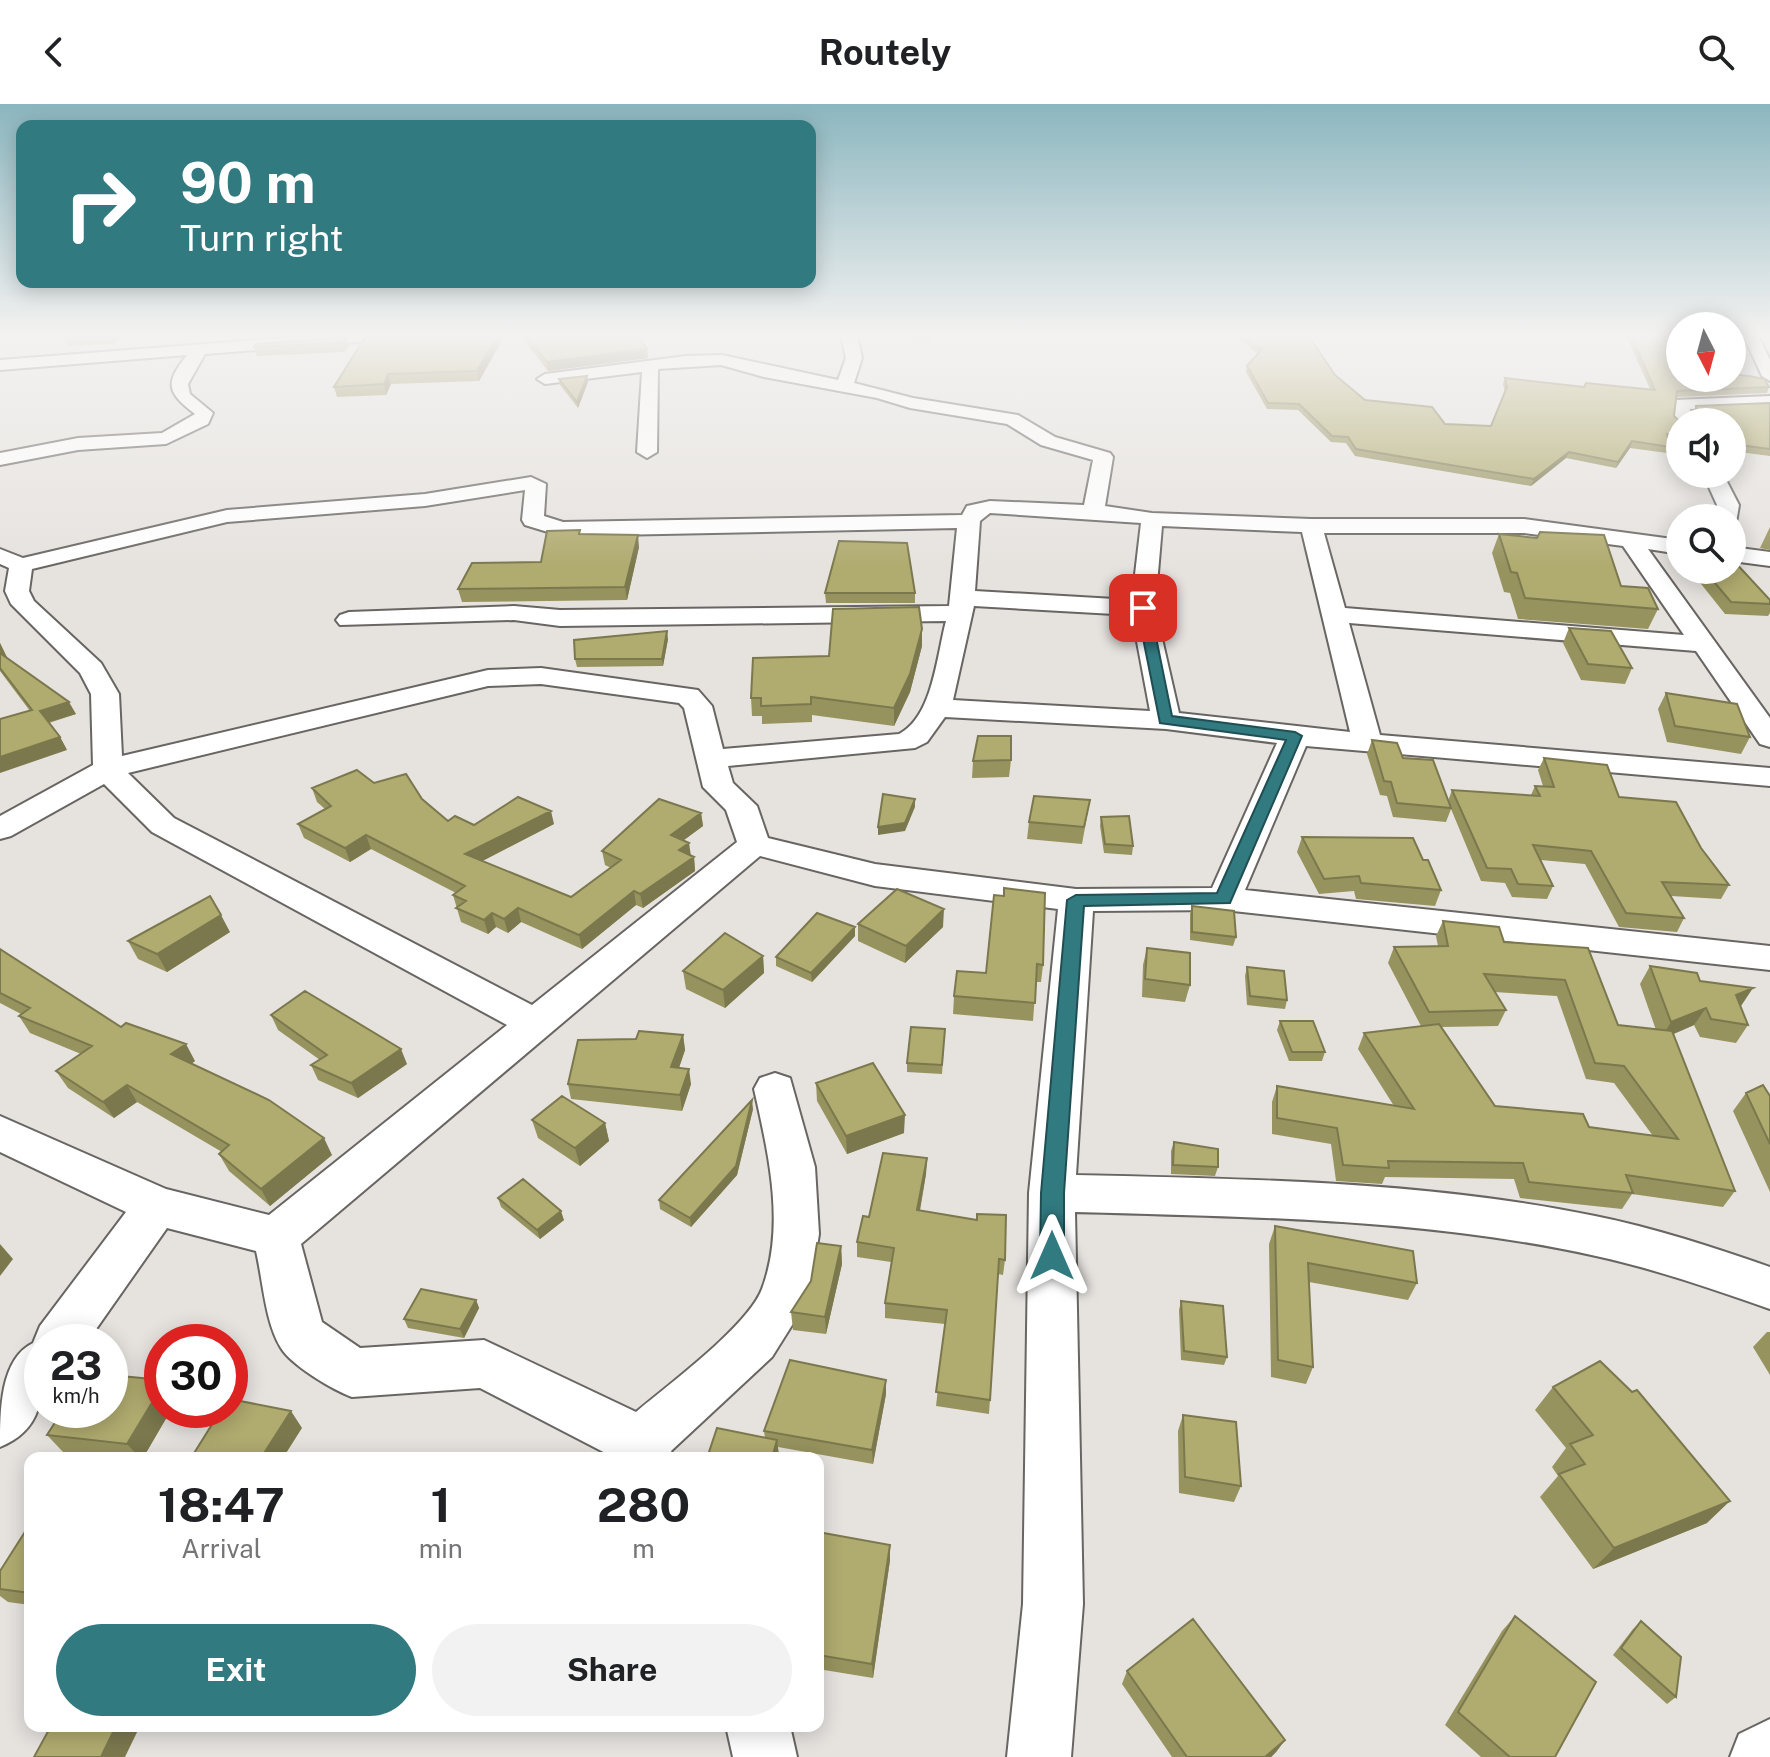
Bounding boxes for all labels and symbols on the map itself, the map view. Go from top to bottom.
north arrow [1666,312,1746,392]
pin [1109,574,1177,642]
position arrow [1010,1214,1094,1298]
speed limit sign: 30 [144,1324,248,1428]

